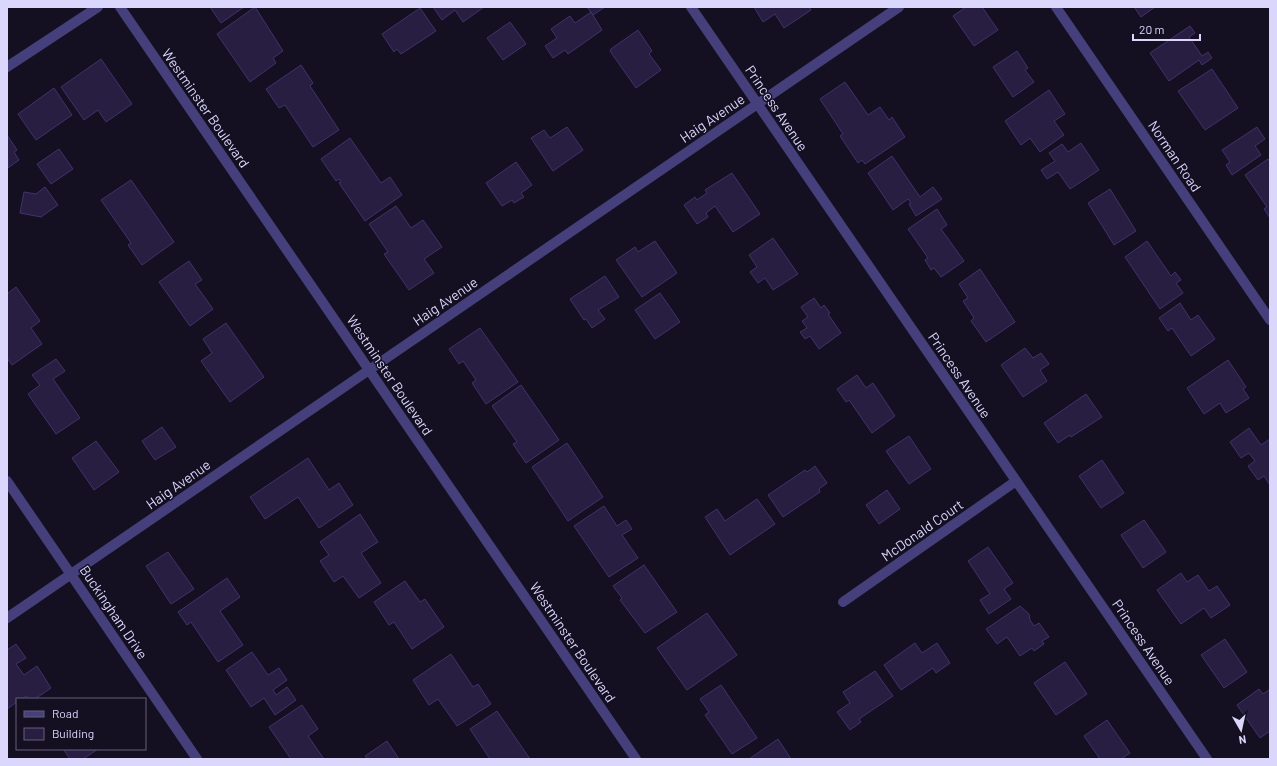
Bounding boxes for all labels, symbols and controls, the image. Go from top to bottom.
scale bar [1133,16,1200,42]
text: 20 m [1139,22,1165,36]
street label: Westminster Boulevard [159,45,253,171]
street label: Princess Avenue [742,62,812,154]
street label: Haig Avenue [676,90,748,146]
street label: Norman Road [1145,117,1205,195]
street label: Haig Avenue [409,273,481,329]
street label: Westminster Boulevard [343,312,437,438]
street label: Princess Avenue [925,329,995,421]
street label: Haig Avenue [143,456,213,512]
street label: McDonald Court [878,496,966,564]
street label: Buckingham Drive [76,562,152,662]
street label: Westminster Boulevard [526,579,620,705]
street label: Princess Avenue [1109,596,1179,688]
legend [16,698,146,750]
text: Road [52,706,79,720]
north arrow [1221,710,1261,750]
text: Building [52,726,94,740]
text: N [1238,733,1247,747]

